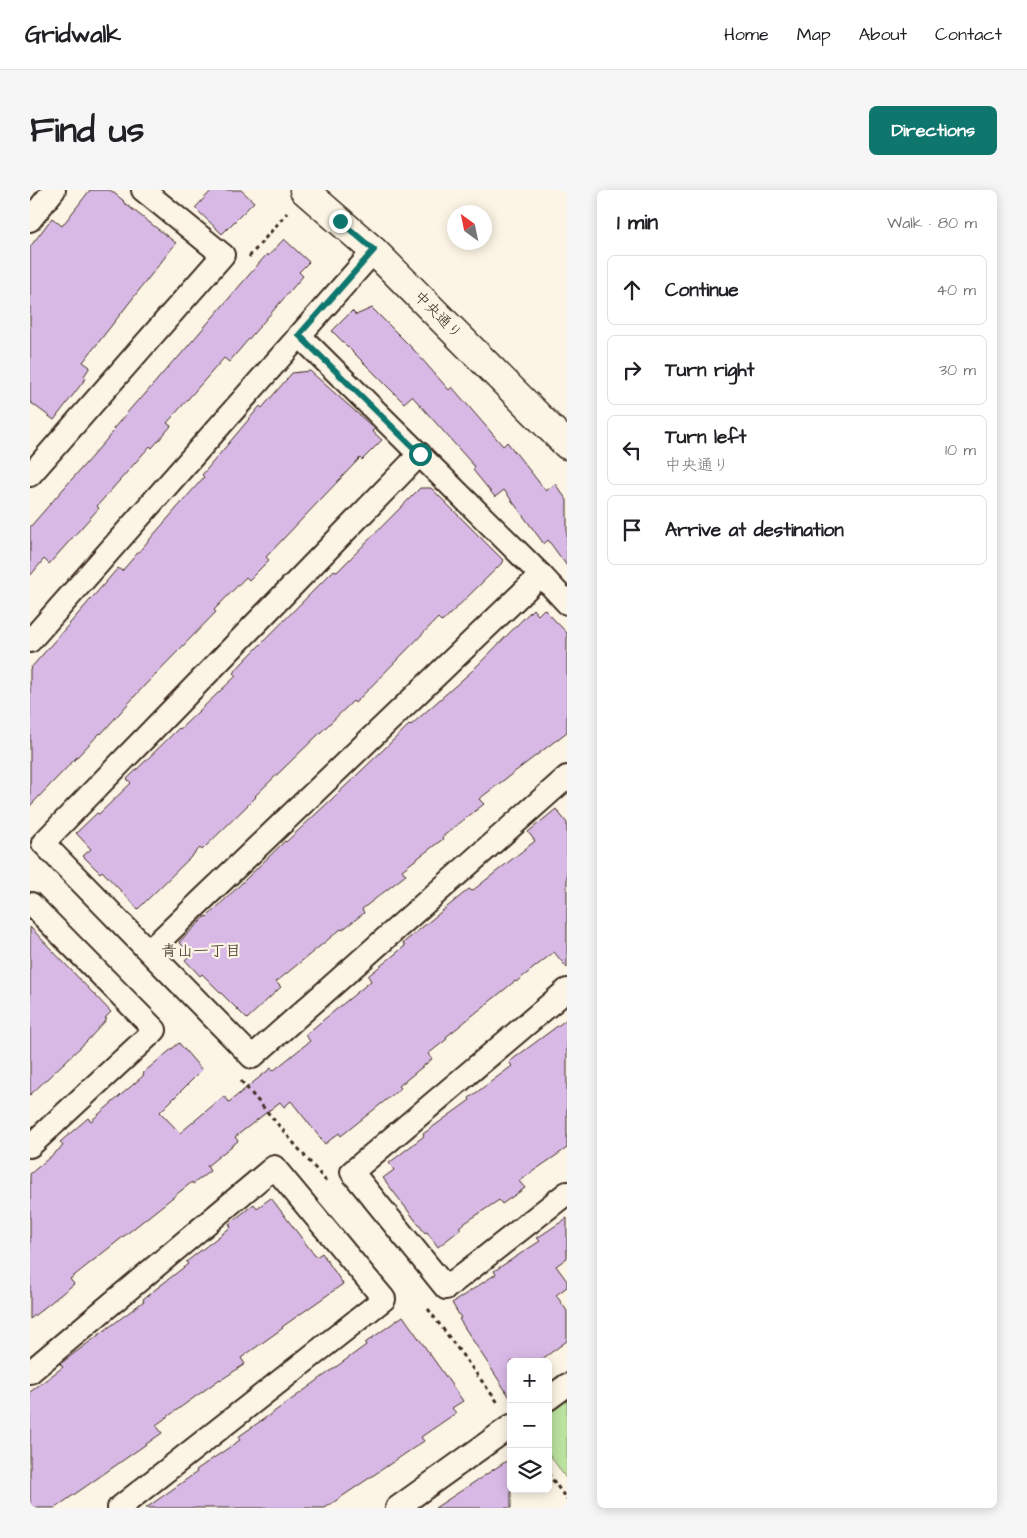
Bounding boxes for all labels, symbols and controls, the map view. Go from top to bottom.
text: Gridwalk [25,18,121,52]
text: Home [724,22,769,47]
text: Map [797,22,831,47]
text: About [859,22,907,47]
text: Contact [935,22,1002,47]
text: Find us [30,106,144,155]
button: Directions [869,106,997,155]
north arrow [447,205,492,250]
text: 1 min [617,208,658,237]
route end [329,210,352,233]
text: Walk · 80 m [887,212,977,234]
icon: ahead [618,276,646,304]
text: Continue [665,277,739,304]
text: 40 m [936,279,976,301]
street label: 中央通り [409,286,467,344]
icon: right [618,356,646,384]
text: Turn right [665,357,754,384]
text: 30 m [939,359,976,381]
text: Turn left [665,424,746,451]
icon: left [618,436,646,464]
text: 10 m [945,439,976,461]
route start [409,443,432,466]
text: 中央通り [665,454,729,476]
icon: arrive [618,516,646,544]
text: Arrive at destination [665,517,844,544]
district label: 青山一丁目 [161,940,241,962]
map controls [507,1358,552,1493]
button: + [507,1358,552,1403]
button: − [507,1403,552,1448]
button: layers [507,1448,552,1493]

